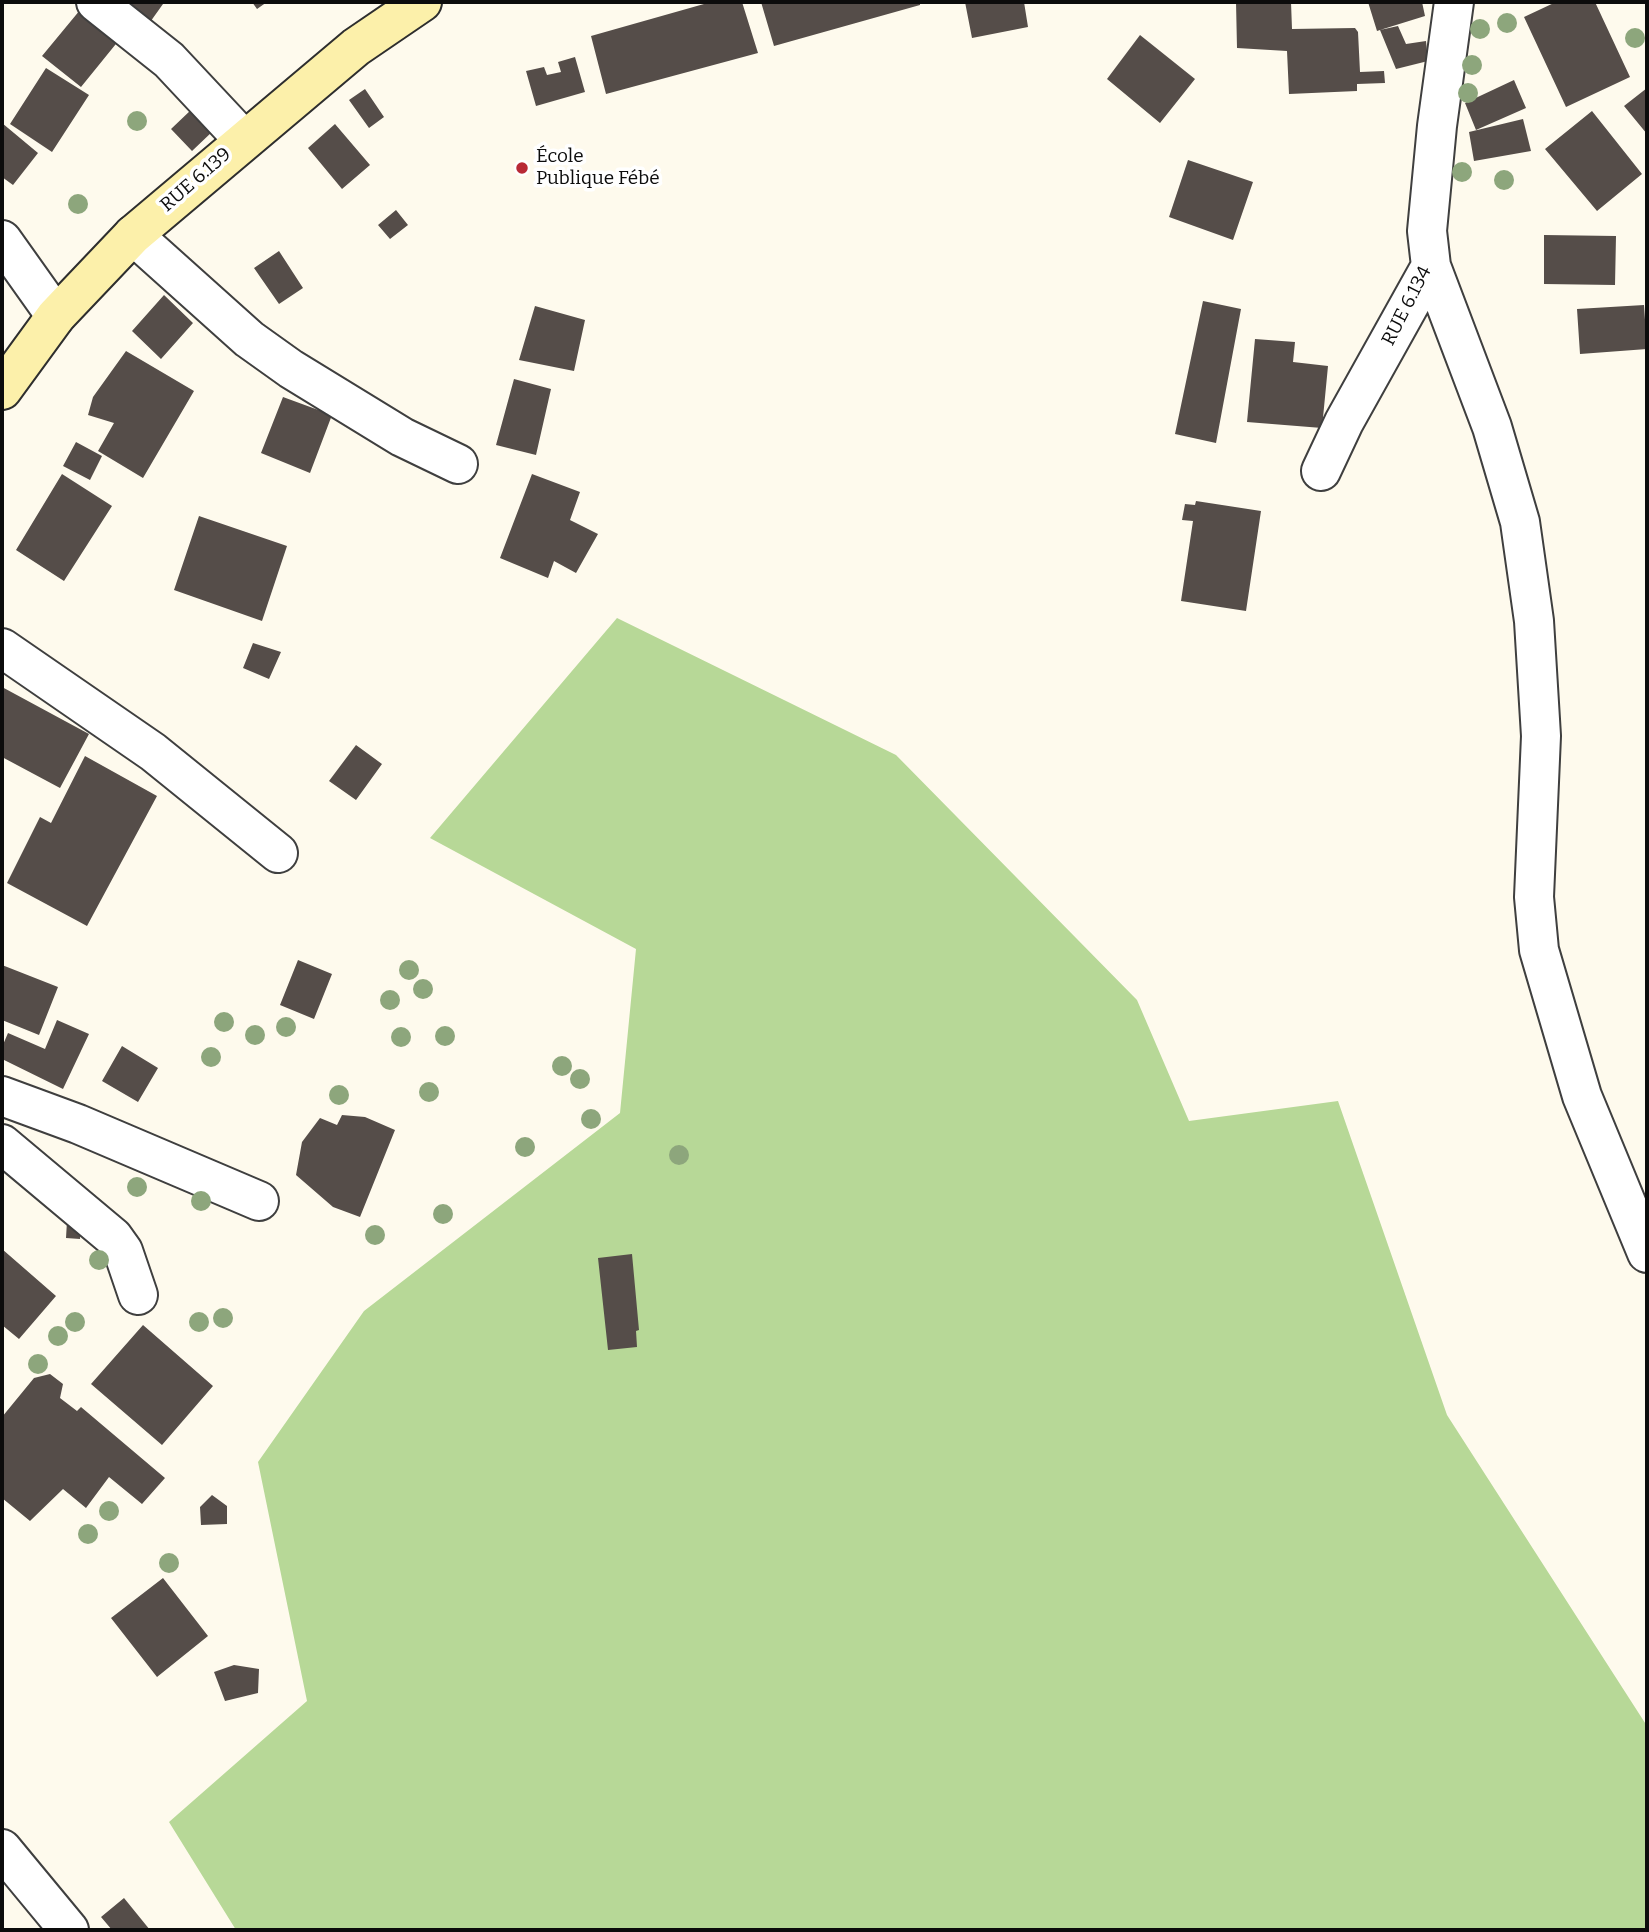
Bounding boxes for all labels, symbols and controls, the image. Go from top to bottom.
street label: RUE 6.139 [156,143,236,217]
place label: École Publique Fébé [536,146,660,190]
marker: École Publique Fébé [514,160,530,176]
street label: RUE 6.134 [1377,262,1437,350]

